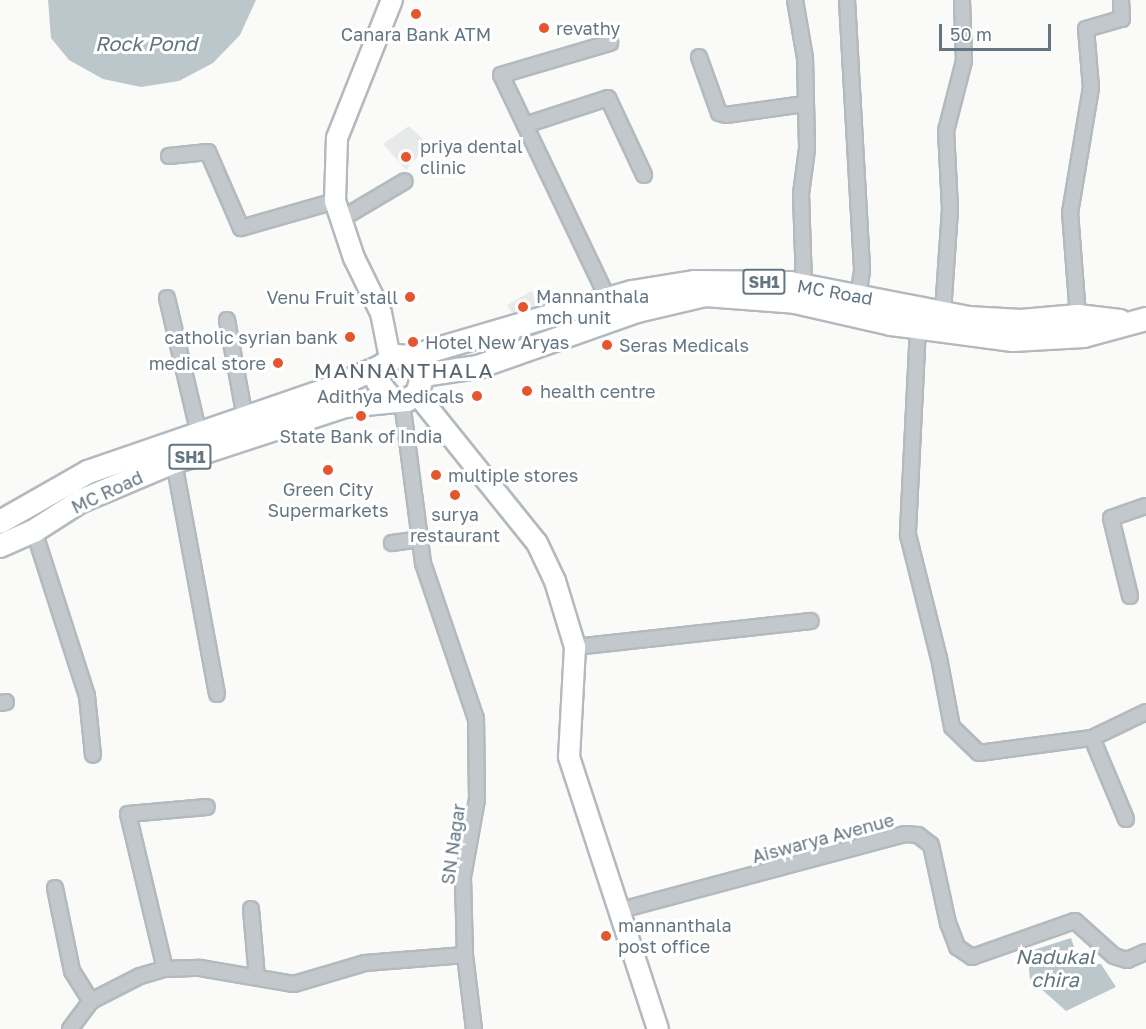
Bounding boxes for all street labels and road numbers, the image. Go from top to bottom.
road number: SH1 [742,269,786,295]
street label: MC Road [796,275,874,309]
road number: SH1 [168,444,213,470]
street label: MC Road [68,466,146,518]
street label: SN Nagar [437,802,469,886]
street label: Aiswarya Avenue [750,809,896,867]

